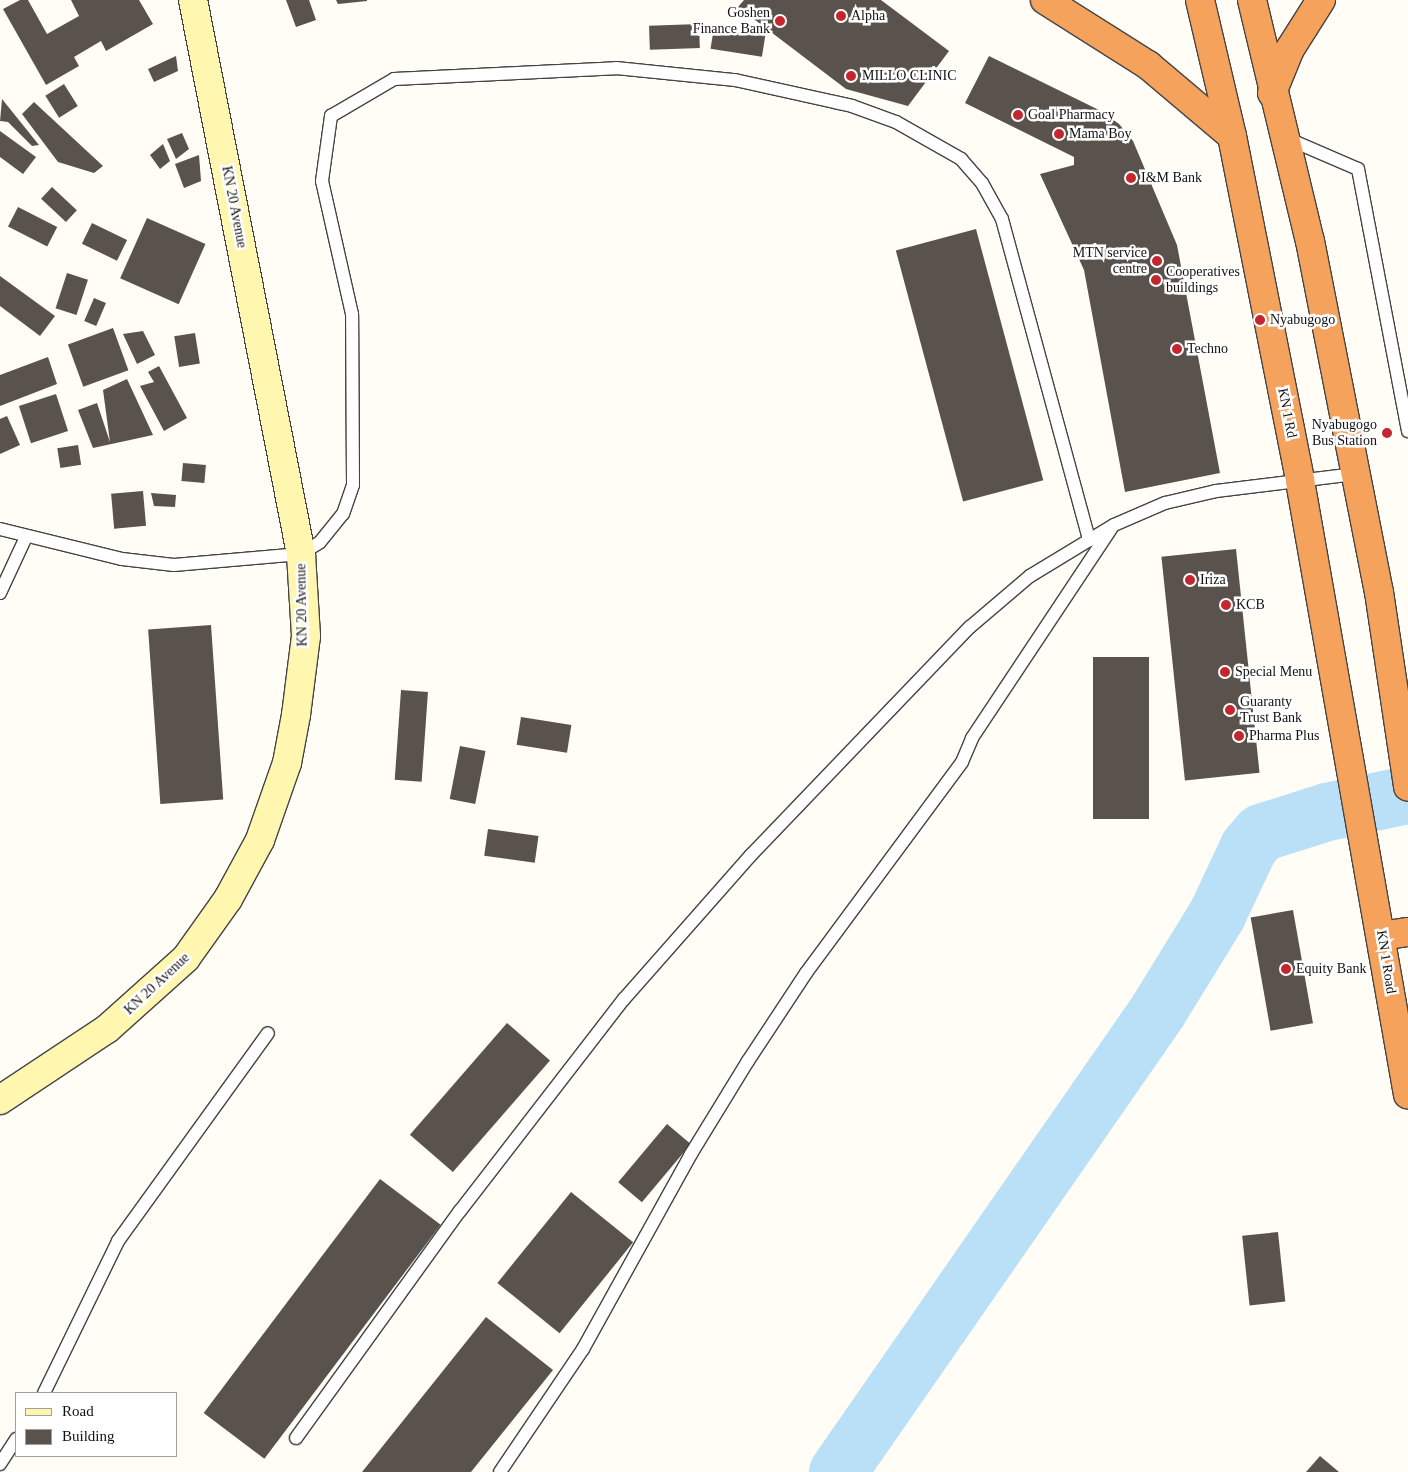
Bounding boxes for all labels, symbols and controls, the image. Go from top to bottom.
place label: Goshen Finance Bank [693,5,770,38]
place label: Alpha [851,8,885,24]
marker: Alpha [835,10,847,22]
marker: Goshen Finance Bank [774,15,786,27]
place label: MILLO CLINIC [862,68,956,84]
marker: MILLO CLINIC [844,69,858,83]
place label: Goal Pharmacy [1028,107,1115,123]
marker: Goal Pharmacy [1012,109,1024,121]
place label: Mama Boy [1069,126,1132,142]
marker: Mama Boy [1053,128,1065,140]
street label: KN 20 Avenue [218,164,250,250]
place label: I&M Bank [1141,170,1202,186]
marker: I&M Bank [1125,172,1137,184]
place label: MTN service centre [1073,245,1147,278]
marker: MTN service centre [1151,255,1163,267]
place label: Cooperatives buildings [1166,264,1240,296]
marker: Cooperatives buildings [1150,274,1162,286]
place label: Nyabugogo [1270,312,1335,328]
marker: Nyabugogo [1254,314,1266,326]
place label: Techno [1187,341,1228,357]
marker: Techno [1171,343,1183,355]
street label: KN 1 Rd [1274,387,1300,439]
place label: Nyabugogo Bus Station [1312,417,1377,450]
marker: Nyabugogo Bus Station [1381,427,1393,439]
street label: KN 20 Avenue [293,563,311,647]
place label: Iriza [1200,572,1226,588]
marker: Iriza [1184,574,1196,586]
place label: KCB [1236,597,1265,613]
marker: KCB [1220,599,1232,611]
place label: Special Menu [1235,664,1312,680]
marker: Special Menu [1219,666,1231,678]
place label: Guaranty Trust Bank [1240,694,1302,726]
marker: Guaranty Trust Bank [1224,704,1236,716]
place label: Pharma Plus [1249,728,1319,744]
marker: Pharma Plus [1233,730,1245,742]
street label: KN 1 Road [1373,929,1399,995]
street label: KN 20 Avenue [121,949,193,1019]
place label: Equity Bank [1296,961,1366,977]
marker: Equity Bank [1280,963,1292,975]
legend [15,1392,178,1457]
text: Road [62,1403,94,1419]
text: Building [62,1428,115,1444]

